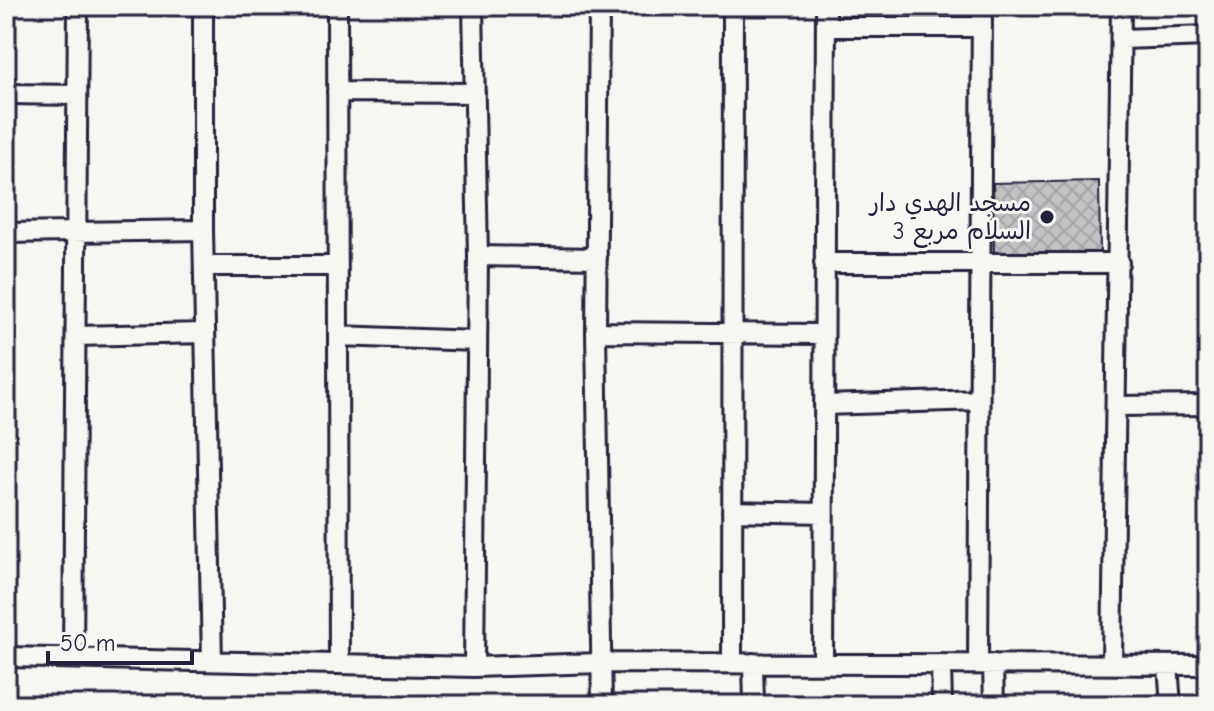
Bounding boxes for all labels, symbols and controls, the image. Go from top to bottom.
place label: مسجد الهدي دار السلام مربع 3 [868,189,1031,249]
marker: مسجد الهدي دار السلام مربع 3 [1038,208,1056,226]
scale bar [48,615,192,665]
text: 50 m [60,629,116,657]

